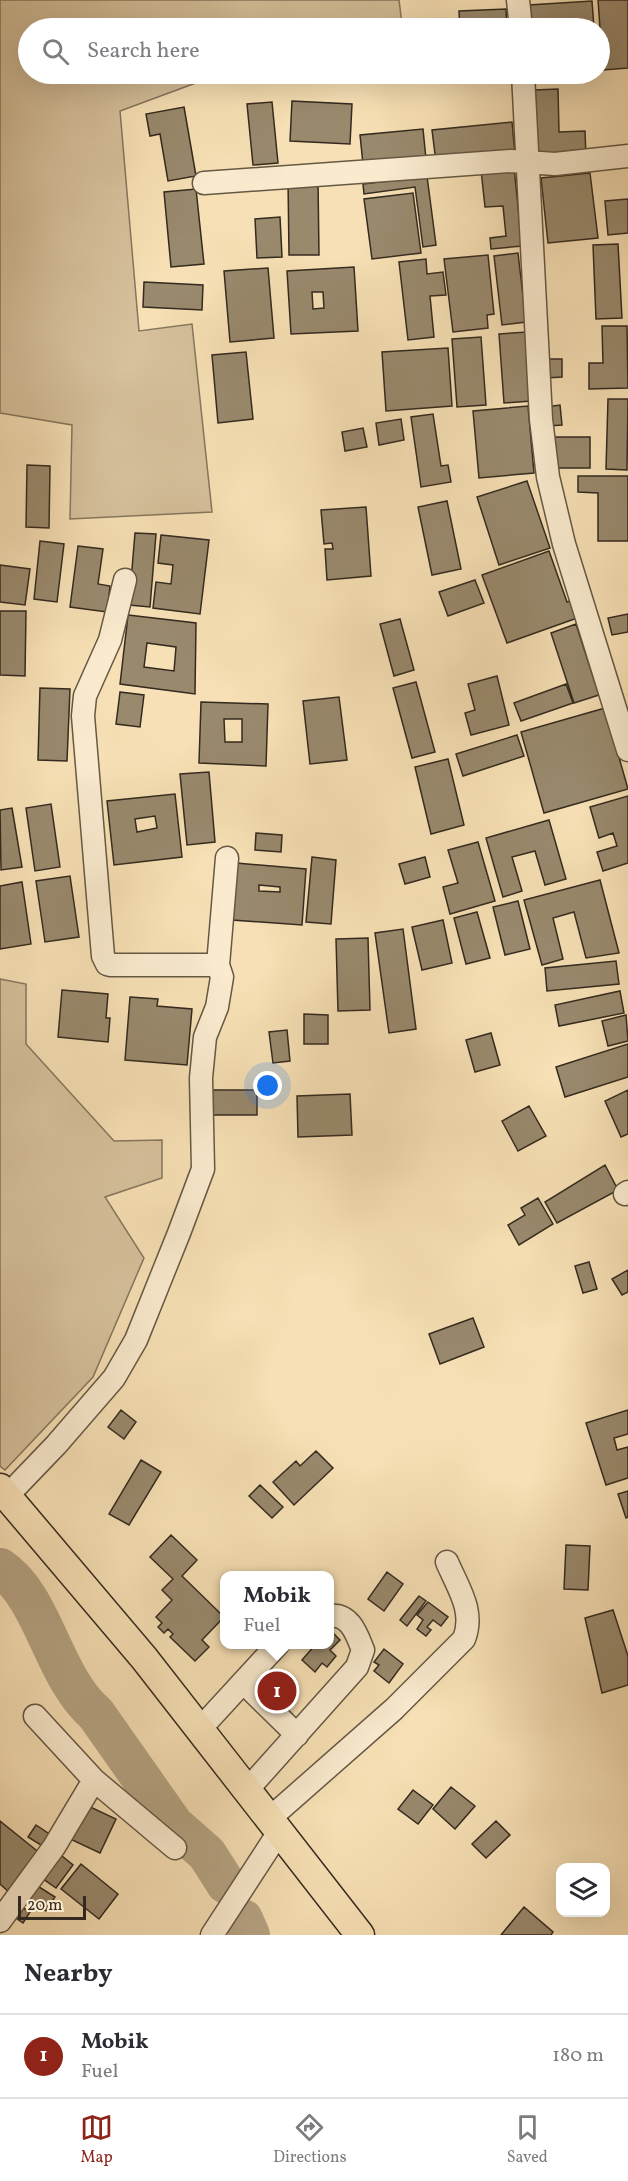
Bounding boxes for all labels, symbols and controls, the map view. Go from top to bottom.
search box [18,18,610,84]
icon: search [39,35,72,68]
text: Search here [87,36,200,67]
your location [253,1071,282,1100]
popup [220,1571,334,1649]
text: Mobik [243,1581,311,1612]
text: Fuel [243,1612,281,1640]
pin: 1 [258,1668,296,1714]
map controls [556,1863,610,1917]
button: layers [556,1863,610,1917]
scale bar [18,1893,86,1920]
text: 20 m [27,1895,62,1917]
text: Nearby [24,1956,113,1992]
text: Mobik [81,2027,149,2058]
text: 1 [39,2042,48,2070]
text: 180 m [552,2042,604,2070]
text: Fuel [81,2058,118,2086]
tab: Map [80,2111,113,2169]
tab: Directions [273,2111,347,2169]
tab: Saved [507,2111,548,2169]

